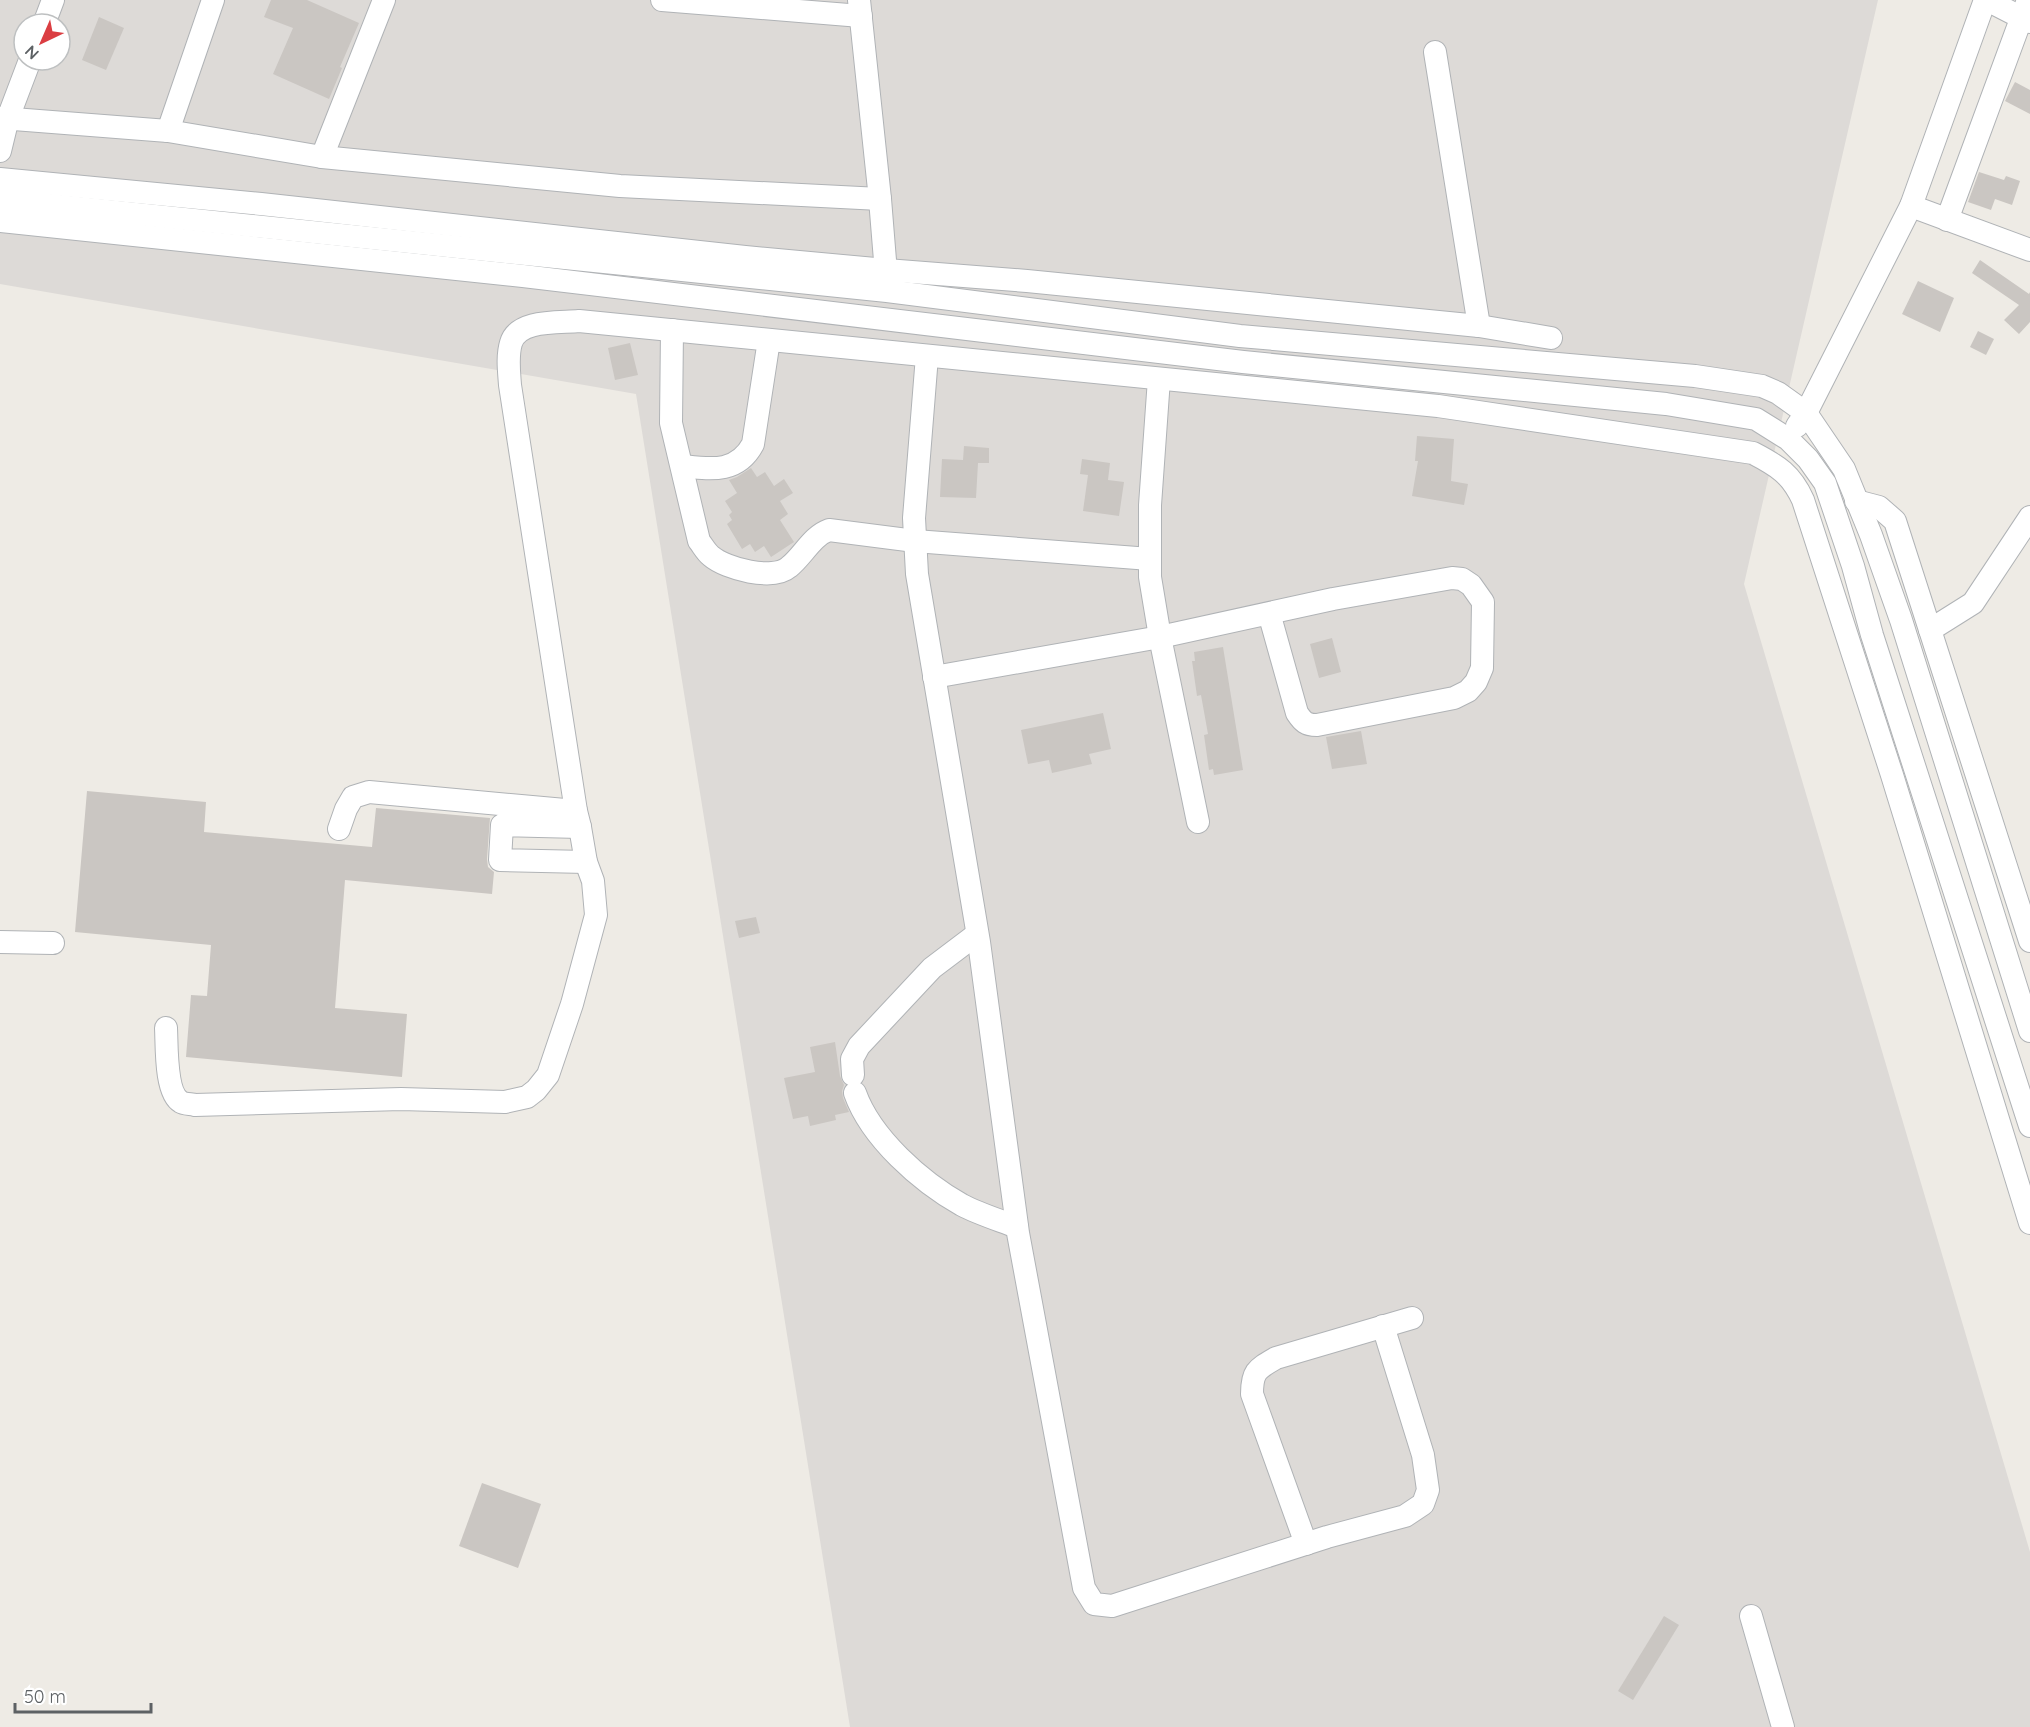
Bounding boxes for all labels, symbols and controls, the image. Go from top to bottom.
north arrow [12,12,72,72]
text: N [20,42,43,64]
scale bar [15,1676,152,1714]
text: 50 m [24,1685,66,1708]

